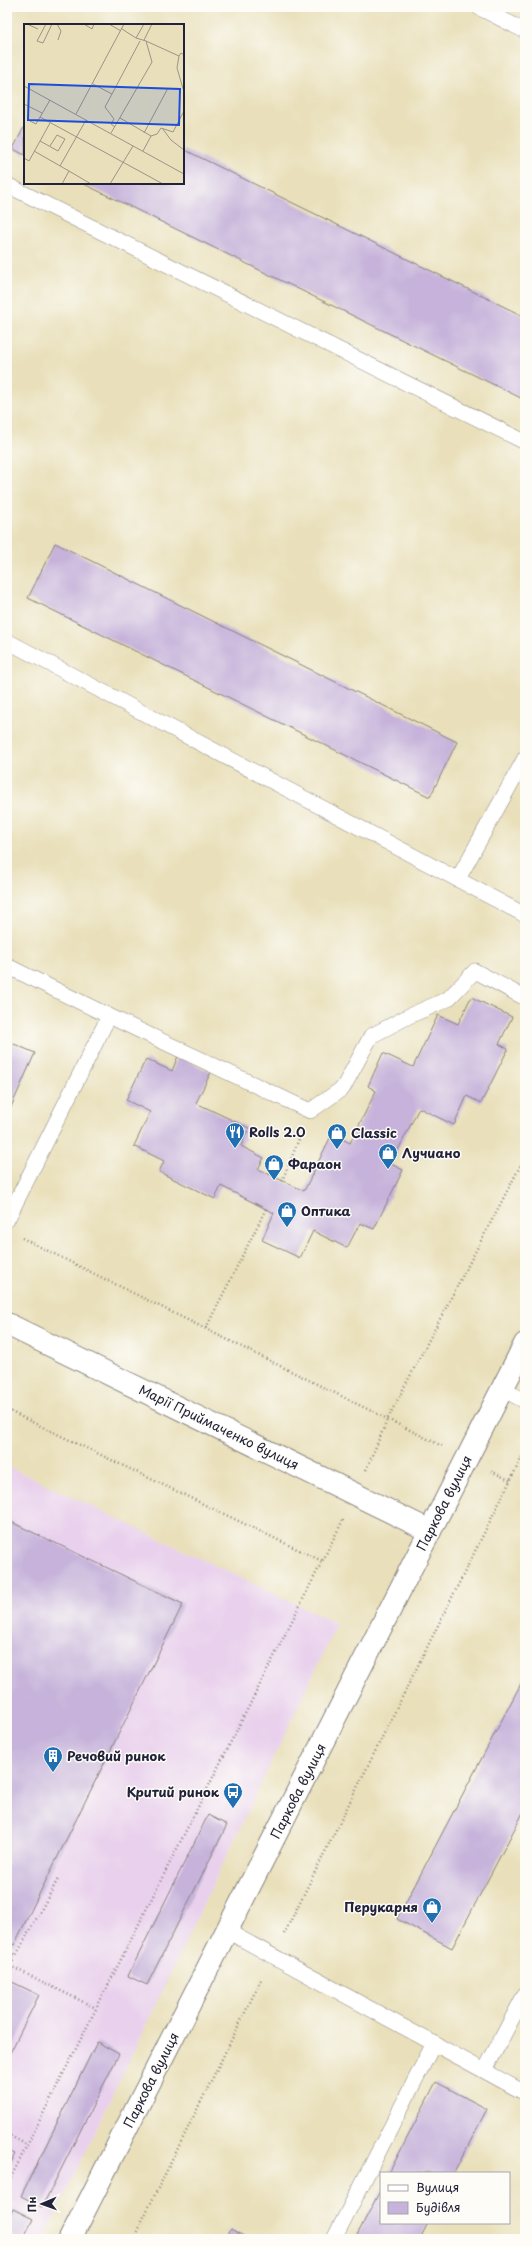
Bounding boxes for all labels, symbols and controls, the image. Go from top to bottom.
inset map [24,24,184,184]
restaurant icon: Rolls 2.0 [224,1121,246,1149]
place label: Rolls 2.0 [249,1122,306,1141]
shop icon: Classic [326,1122,348,1150]
place label: Classic [351,1123,397,1142]
shop icon: Лучиано [377,1142,399,1170]
place label: Лучиано [402,1143,461,1162]
shop icon: Фараон [263,1153,285,1181]
place label: Фараон [288,1154,341,1173]
shop icon: Оптика [276,1200,298,1228]
place label: Оптика [301,1201,351,1220]
street label: Марії Приймаченко вулиця [136,1379,303,1474]
street label: Паркова вулиця [411,1452,476,1554]
street label: Паркова вулиця [265,1740,330,1842]
building icon: Речовий ринок [42,1745,64,1773]
place label: Речовий ринок [67,1746,166,1765]
bus stop icon: Критий ринок [222,1781,244,1809]
place label: Критий ринок [127,1782,220,1801]
shop icon: Перукарня [421,1896,443,1924]
place label: Перукарня [344,1897,418,1916]
street label: Паркова вулиця [118,2029,183,2131]
legend [380,2172,510,2224]
text: Вулиця [416,2178,459,2196]
north arrow [22,2184,62,2224]
text: Пн [23,2196,40,2213]
text: Будівля [416,2198,461,2216]

